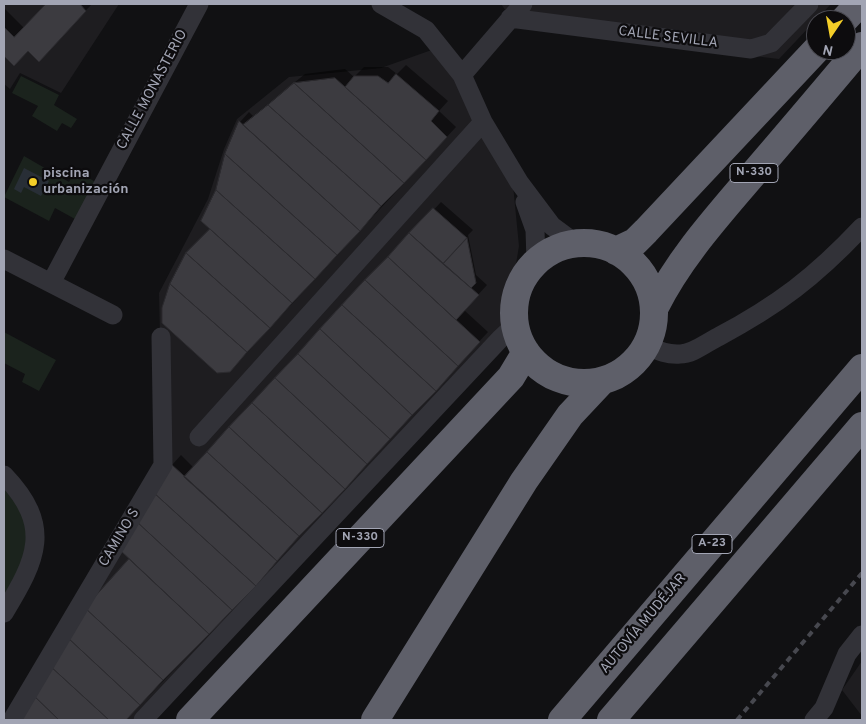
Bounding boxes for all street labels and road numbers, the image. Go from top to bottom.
street label: CALLE SEVILLA [617,24,719,52]
street label: CALLE MONASTERIO [114,27,192,153]
road number: N-330 [730,164,778,182]
street label: CAMINO S [96,506,144,570]
road number: N-330 [336,528,384,548]
road number: A-23 [692,534,732,554]
street label: AUTOVÍA MUDÉJAR [597,571,691,677]

